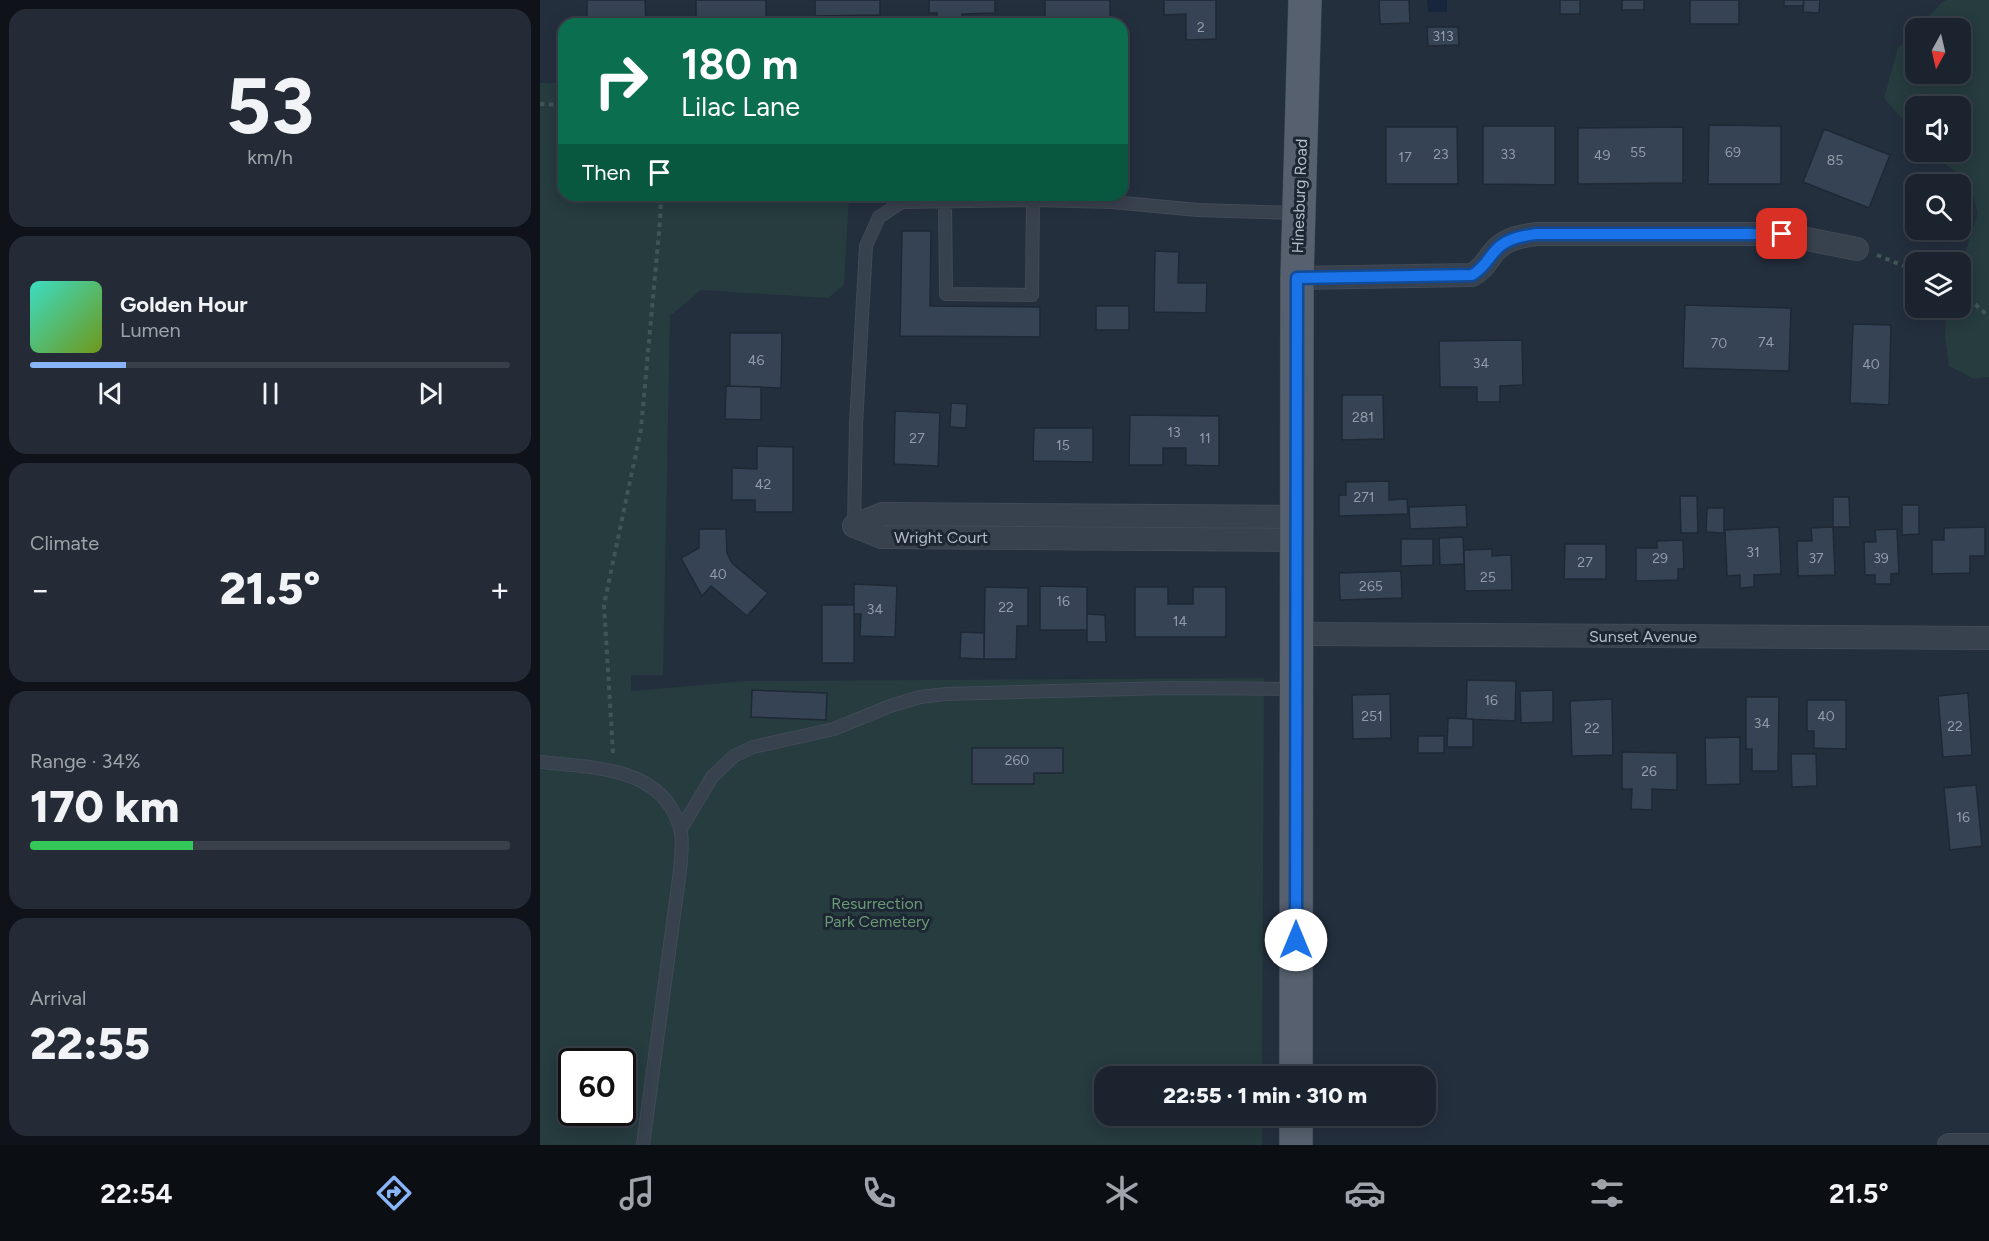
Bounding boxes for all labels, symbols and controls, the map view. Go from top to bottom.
north arrow [1905,18,1971,84]
map controls [1905,18,1971,318]
house number: 2 [1197,19,1205,36]
house number: 313 [1432,28,1454,45]
text: 180 m [681,39,798,90]
icon: right [582,42,660,120]
text: 53 [226,59,314,153]
text: Lilac Lane [681,90,800,123]
button: sound [1905,96,1971,162]
street label: Hinesburg Road [1288,138,1311,254]
house number: 55 [1630,144,1646,161]
house number: 69 [1725,144,1741,161]
text: km/h [247,145,293,169]
house number: 23 [1433,146,1449,163]
house number: 33 [1500,146,1516,163]
house number: 49 [1594,147,1610,164]
house number: 17 [1398,149,1412,166]
house number: 85 [1827,152,1843,169]
icon: arrive [643,156,676,189]
text: Then [582,159,631,186]
button: search [1905,174,1971,240]
pin [1756,208,1807,259]
icon: arrive [1765,217,1798,250]
button: layers [1905,252,1971,318]
text: Golden Hour [120,291,248,318]
text: Lumen [120,318,181,342]
house number: 74 [1758,334,1774,351]
house number: 70 [1711,335,1727,352]
house number: 46 [748,352,764,369]
house number: 34 [1473,355,1489,372]
house number: 40 [1862,356,1880,373]
icon: previous [94,377,127,410]
icon: pause [254,377,287,410]
icon: next [414,377,447,410]
house number: 281 [1352,409,1374,426]
house number: 13 [1167,424,1181,441]
house number: 27 [909,430,925,447]
house number: 11 [1199,430,1211,447]
house number: 15 [1056,437,1070,454]
house number: 42 [755,476,771,493]
house number: 271 [1353,489,1375,506]
street label: Wright Court [894,528,988,547]
text: Climate [30,531,99,555]
house number: 31 [1746,544,1760,561]
house number: 29 [1652,550,1668,567]
house number: 37 [1808,550,1824,567]
house number: 39 [1873,550,1889,567]
house number: 27 [1577,554,1593,571]
text: 21.5° [219,561,321,615]
house number: 40 [709,566,727,583]
house number: 25 [1480,569,1496,586]
text: − [30,570,51,609]
text: + [489,570,510,609]
house number: 265 [1359,578,1383,595]
house number: 16 [1056,593,1070,610]
house number: 22 [998,599,1014,616]
house number: 34 [867,601,883,618]
house number: 14 [1173,613,1188,630]
street label: Sunset Avenue [1589,627,1697,646]
house number: 16 [1484,692,1498,709]
house number: 251 [1361,708,1383,725]
house number: 40 [1817,708,1835,725]
house number: 34 [1754,715,1770,732]
house number: 22 [1947,718,1963,735]
house number: 22 [1584,720,1600,737]
text: Range · 34% [30,749,141,773]
house number: 260 [1005,752,1029,769]
house number: 26 [1641,763,1657,780]
text: 170 km [30,779,179,833]
house number: 16 [1956,809,1970,826]
park label: Resurrection Park Cemetery [824,894,930,931]
position arrow [1264,908,1328,972]
text: Arrival [30,986,86,1010]
text: 22:55 [30,1016,150,1070]
speed limit sign: 60 [558,1048,636,1126]
text: 22:55 · 1 min · 310 m [1163,1082,1367,1109]
icon: directions [373,1172,415,1214]
icon: music [616,1172,658,1214]
icon: phone [858,1172,900,1214]
icon: climate [1101,1172,1143,1214]
icon: car [1344,1172,1386,1214]
icon: filters [1586,1172,1628,1214]
text: 22:54 [100,1177,172,1210]
text: 21.5° [1829,1177,1889,1210]

